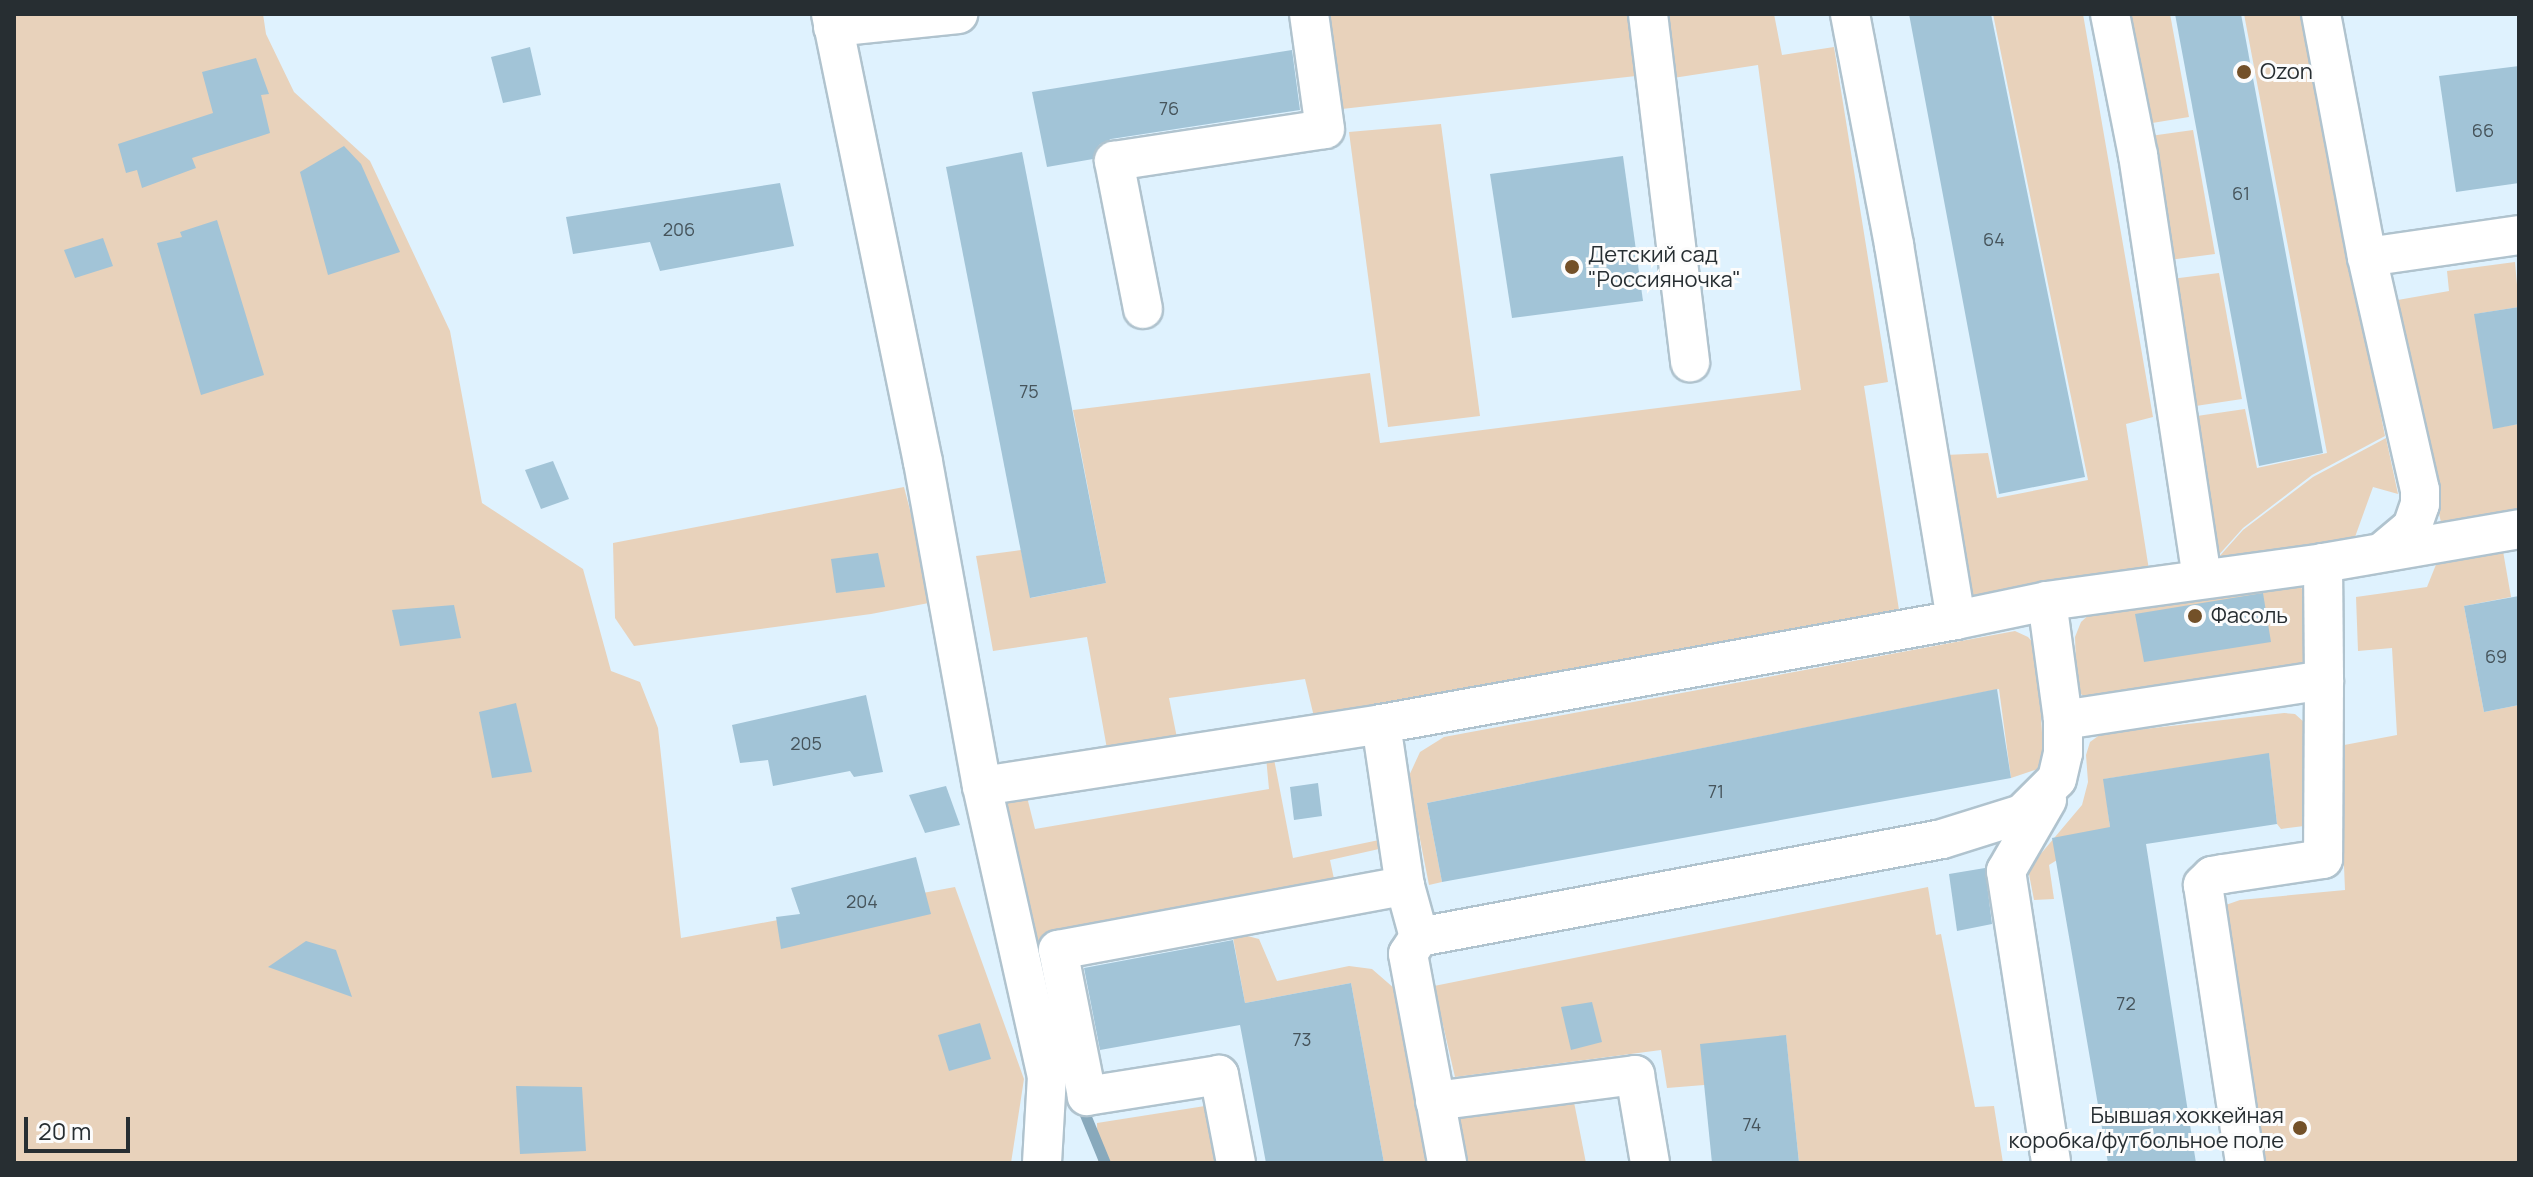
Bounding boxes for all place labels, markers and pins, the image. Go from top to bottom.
place label: Ozon [2260,59,2313,85]
marker: Ozon [2235,63,2253,81]
place label: Детский сад "Россияночка" [1588,241,1741,292]
marker: Детский сад "Россияночка" [1563,258,1581,276]
place label: Фасоль [2211,603,2288,629]
marker: Фасоль [2186,607,2204,625]
place label: Бывшая хоккейная коробка/футбольное поле [2008,1102,2284,1154]
marker: Бывшая хоккейная коробка/футбольное поле [2291,1119,2309,1137]

